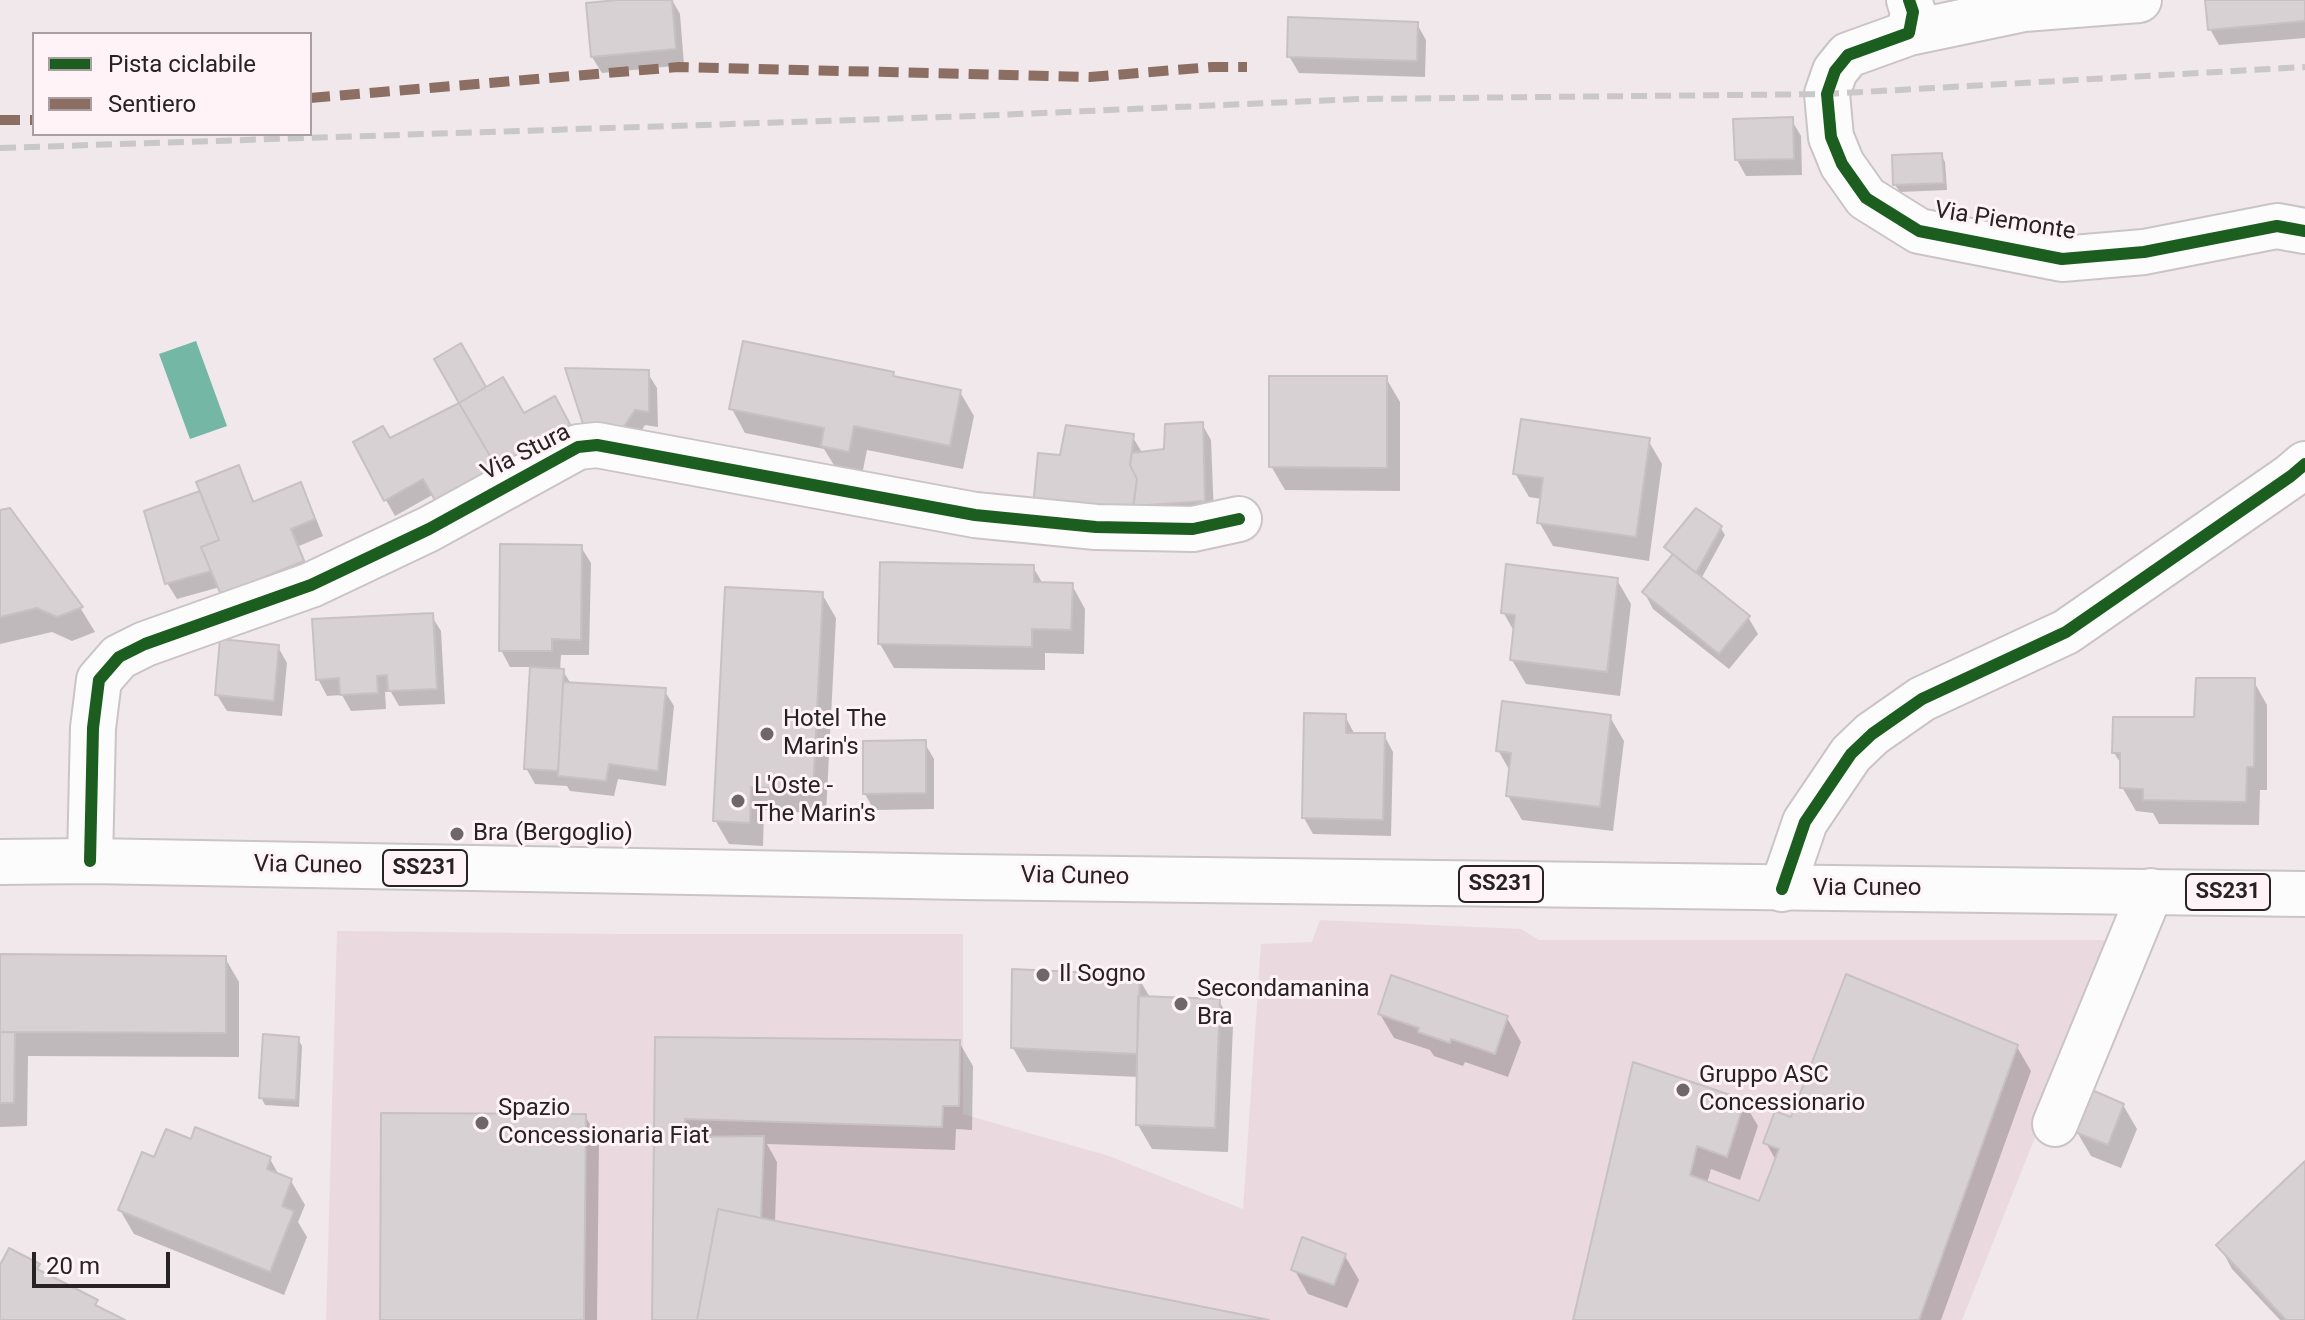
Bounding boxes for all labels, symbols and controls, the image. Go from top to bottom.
legend [32,32,312,136]
text: Pista ciclabile [108,50,256,78]
text: Sentiero [108,90,196,118]
street label: Via Piemonte [1932,197,2078,247]
street label: Via Stura [477,418,575,488]
place label: Hotel The Marin's [783,706,886,762]
marker: Hotel The Marin's [758,725,776,743]
place label: L'Oste - The Marin's [754,773,876,829]
marker: L'Oste - The Marin's [729,792,747,810]
place label: Bra (Bergoglio) [473,820,633,848]
marker: Bra (Bergoglio) [448,825,466,843]
road number: SS231 [383,850,467,886]
street label: Via Cuneo [253,851,363,881]
street label: Via Cuneo [1020,862,1130,892]
road number: SS231 [1459,866,1543,902]
road number: SS231 [2186,874,2270,910]
street label: Via Cuneo [1813,875,1921,903]
place label: Il Sogno [1059,961,1146,989]
marker: Il Sogno [1034,966,1052,984]
place label: Secondamanina Bra [1197,976,1370,1032]
marker: Secondamanina Bra [1172,995,1190,1013]
place label: Gruppo ASC Concessionario [1699,1062,1865,1118]
marker: Gruppo ASC Concessionario [1674,1081,1692,1099]
place label: Spazio Concessionaria Fiat [498,1095,709,1151]
marker: Spazio Concessionaria Fiat [473,1114,491,1132]
scale bar [36,1236,174,1286]
text: 20 m [46,1252,100,1280]

